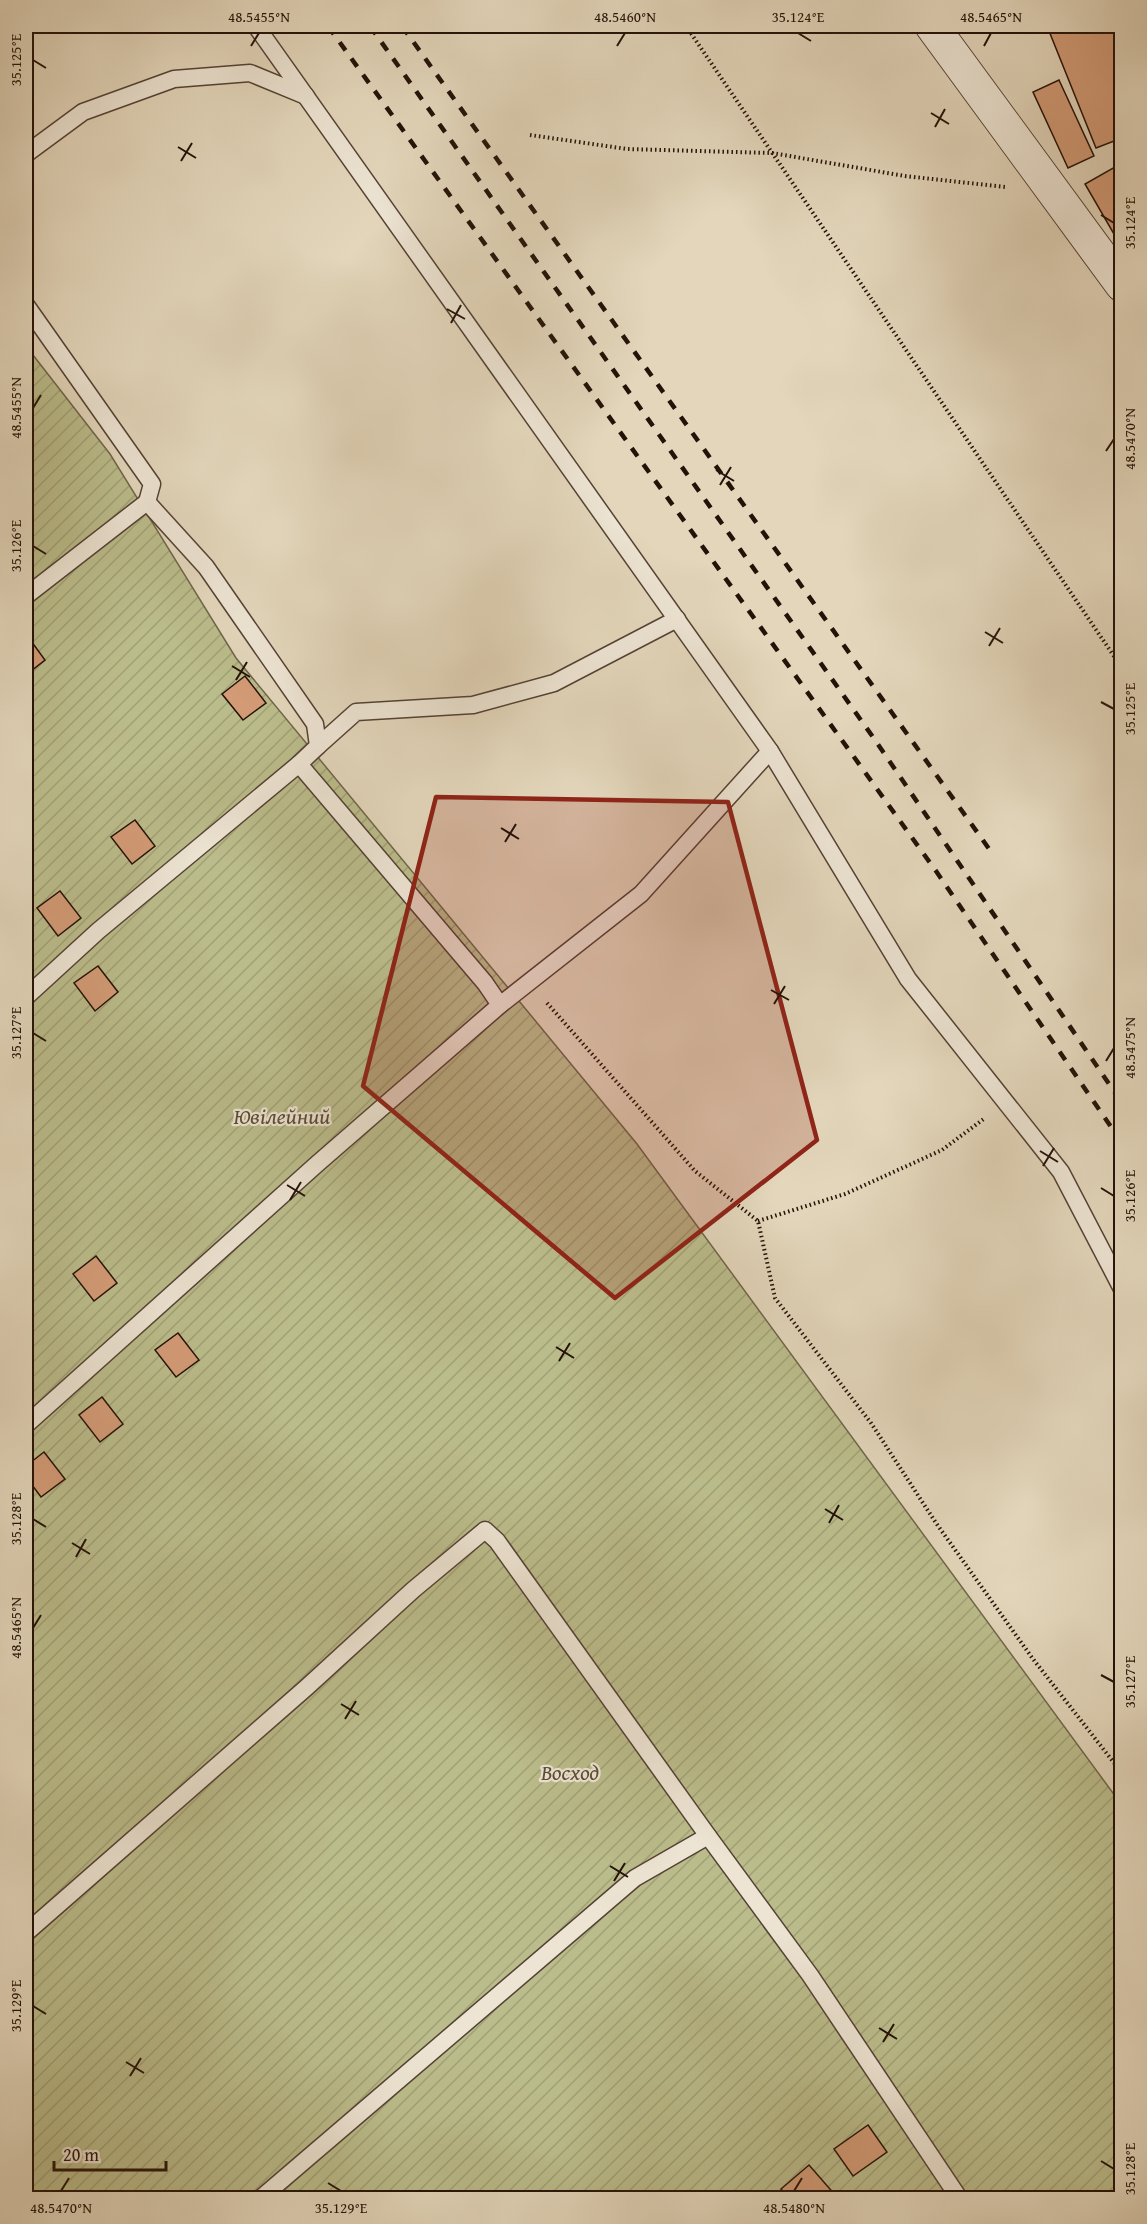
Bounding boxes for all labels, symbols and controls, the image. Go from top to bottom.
text: 48.5455°N [228,6,290,27]
text: 48.5460°N [594,6,656,27]
text: 35.124°E [772,6,825,27]
text: 48.5465°N [960,6,1022,27]
text: 35.125°E [5,33,26,86]
text: 35.124°E [1119,196,1140,249]
text: 48.5455°N [5,377,26,439]
text: 48.5470°N [1119,408,1140,470]
text: 35.126°E [5,519,26,572]
text: 35.125°E [1119,682,1140,735]
text: 35.127°E [5,1006,26,1059]
text: 48.5475°N [1119,1017,1140,1079]
park label: Ювілейний [233,1100,331,1132]
text: 35.126°E [1119,1169,1140,1222]
text: 35.128°E [5,1492,26,1545]
text: 48.5465°N [5,1597,26,1659]
text: 35.127°E [1119,1655,1140,1708]
park label: Восход [540,1756,599,1788]
text: 35.129°E [5,1979,26,2032]
scale bar [54,2134,166,2172]
text: 20 m [63,2141,99,2168]
text: 35.128°E [1119,2142,1140,2195]
text: 48.5470°N [30,2197,92,2218]
text: 35.129°E [315,2197,368,2218]
text: 48.5480°N [763,2197,825,2218]

